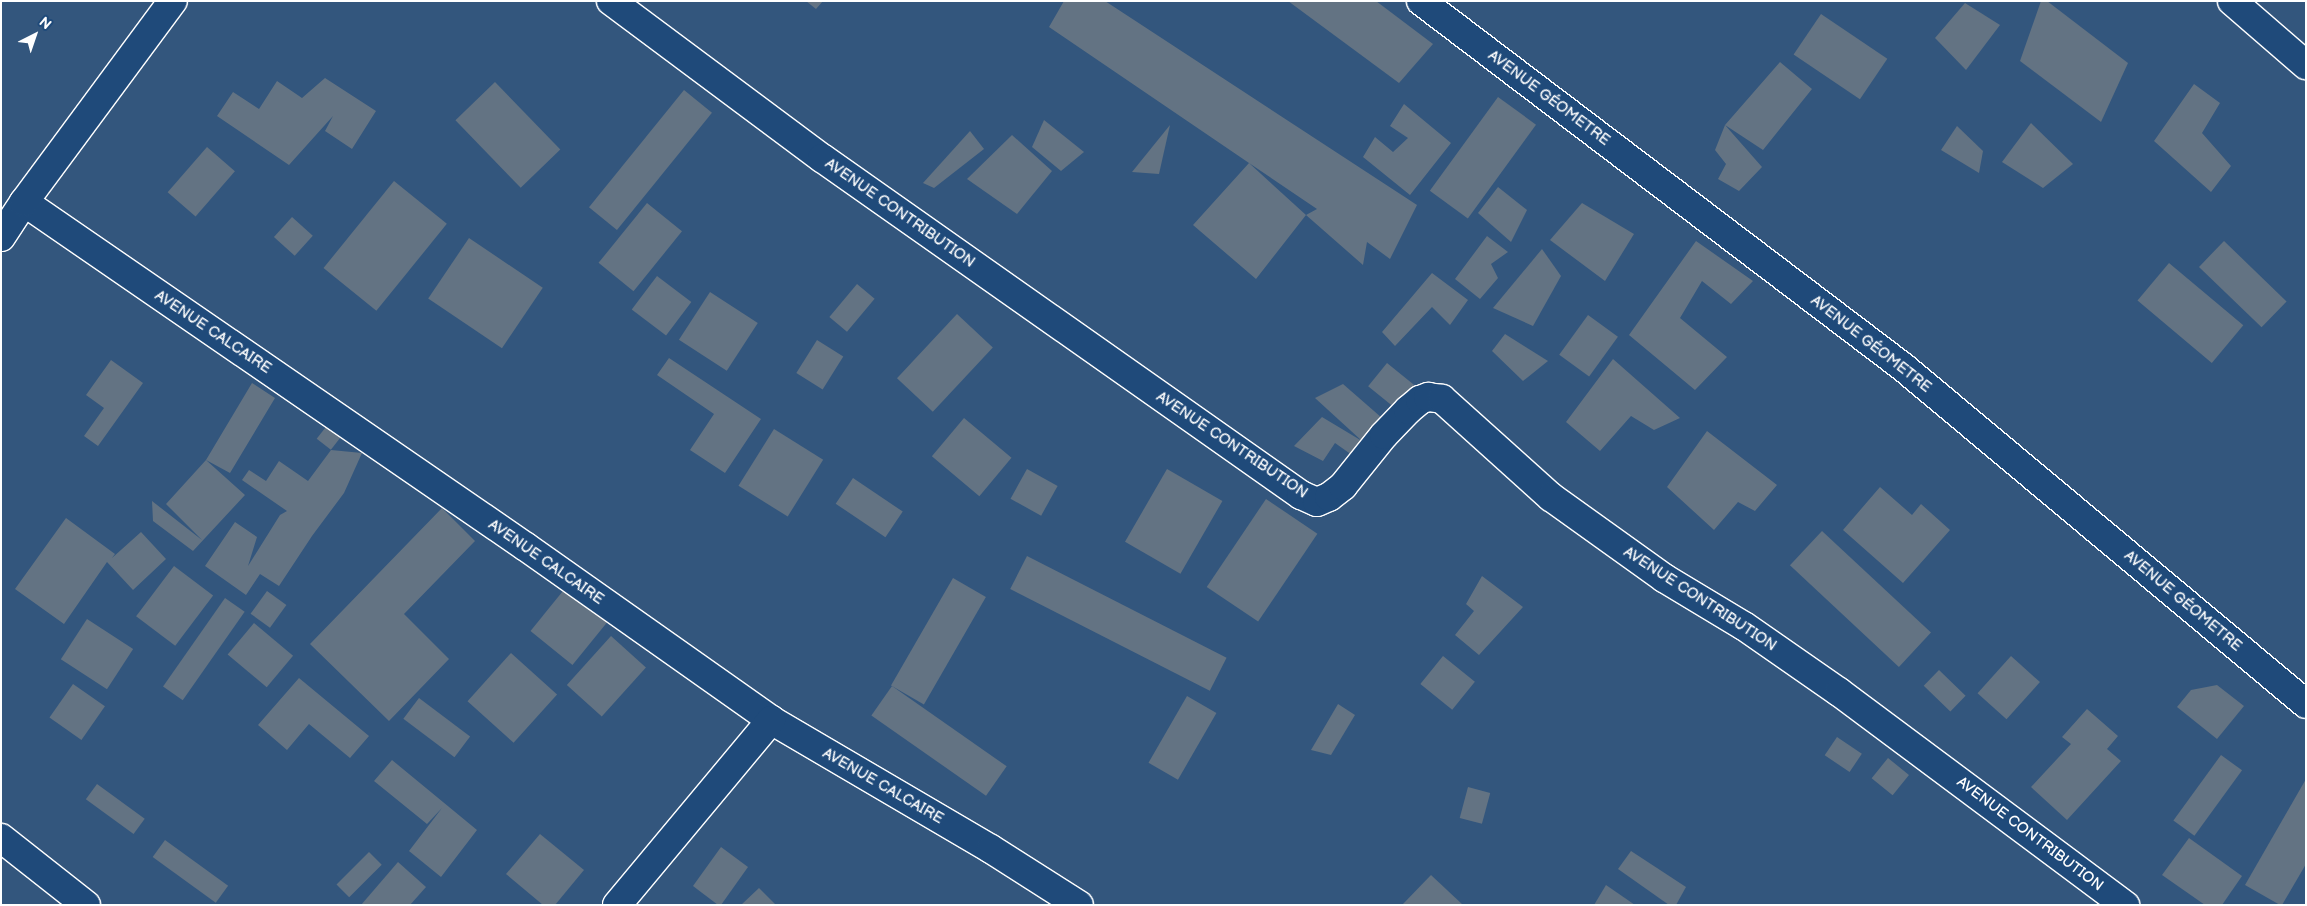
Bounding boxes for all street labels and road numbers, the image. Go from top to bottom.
street label: AVENUE GÉOMETRE [1485,46,1613,150]
street label: AVENUE CONTRIBUTION [822,154,978,272]
street label: AVENUE CALCAIRE [151,286,275,378]
street label: AVENUE GÉOMETRE [1807,291,1935,397]
street label: AVENUE CONTRIBUTION [1153,388,1311,502]
street label: AVENUE CALCAIRE [485,516,607,608]
street label: AVENUE CONTRIBUTION [1620,543,1780,655]
street label: AVENUE GÉOMETRE [2121,547,2245,655]
street label: AVENUE CALCAIRE [819,744,947,828]
street label: AVENUE CONTRIBUTION [1953,773,2107,895]

